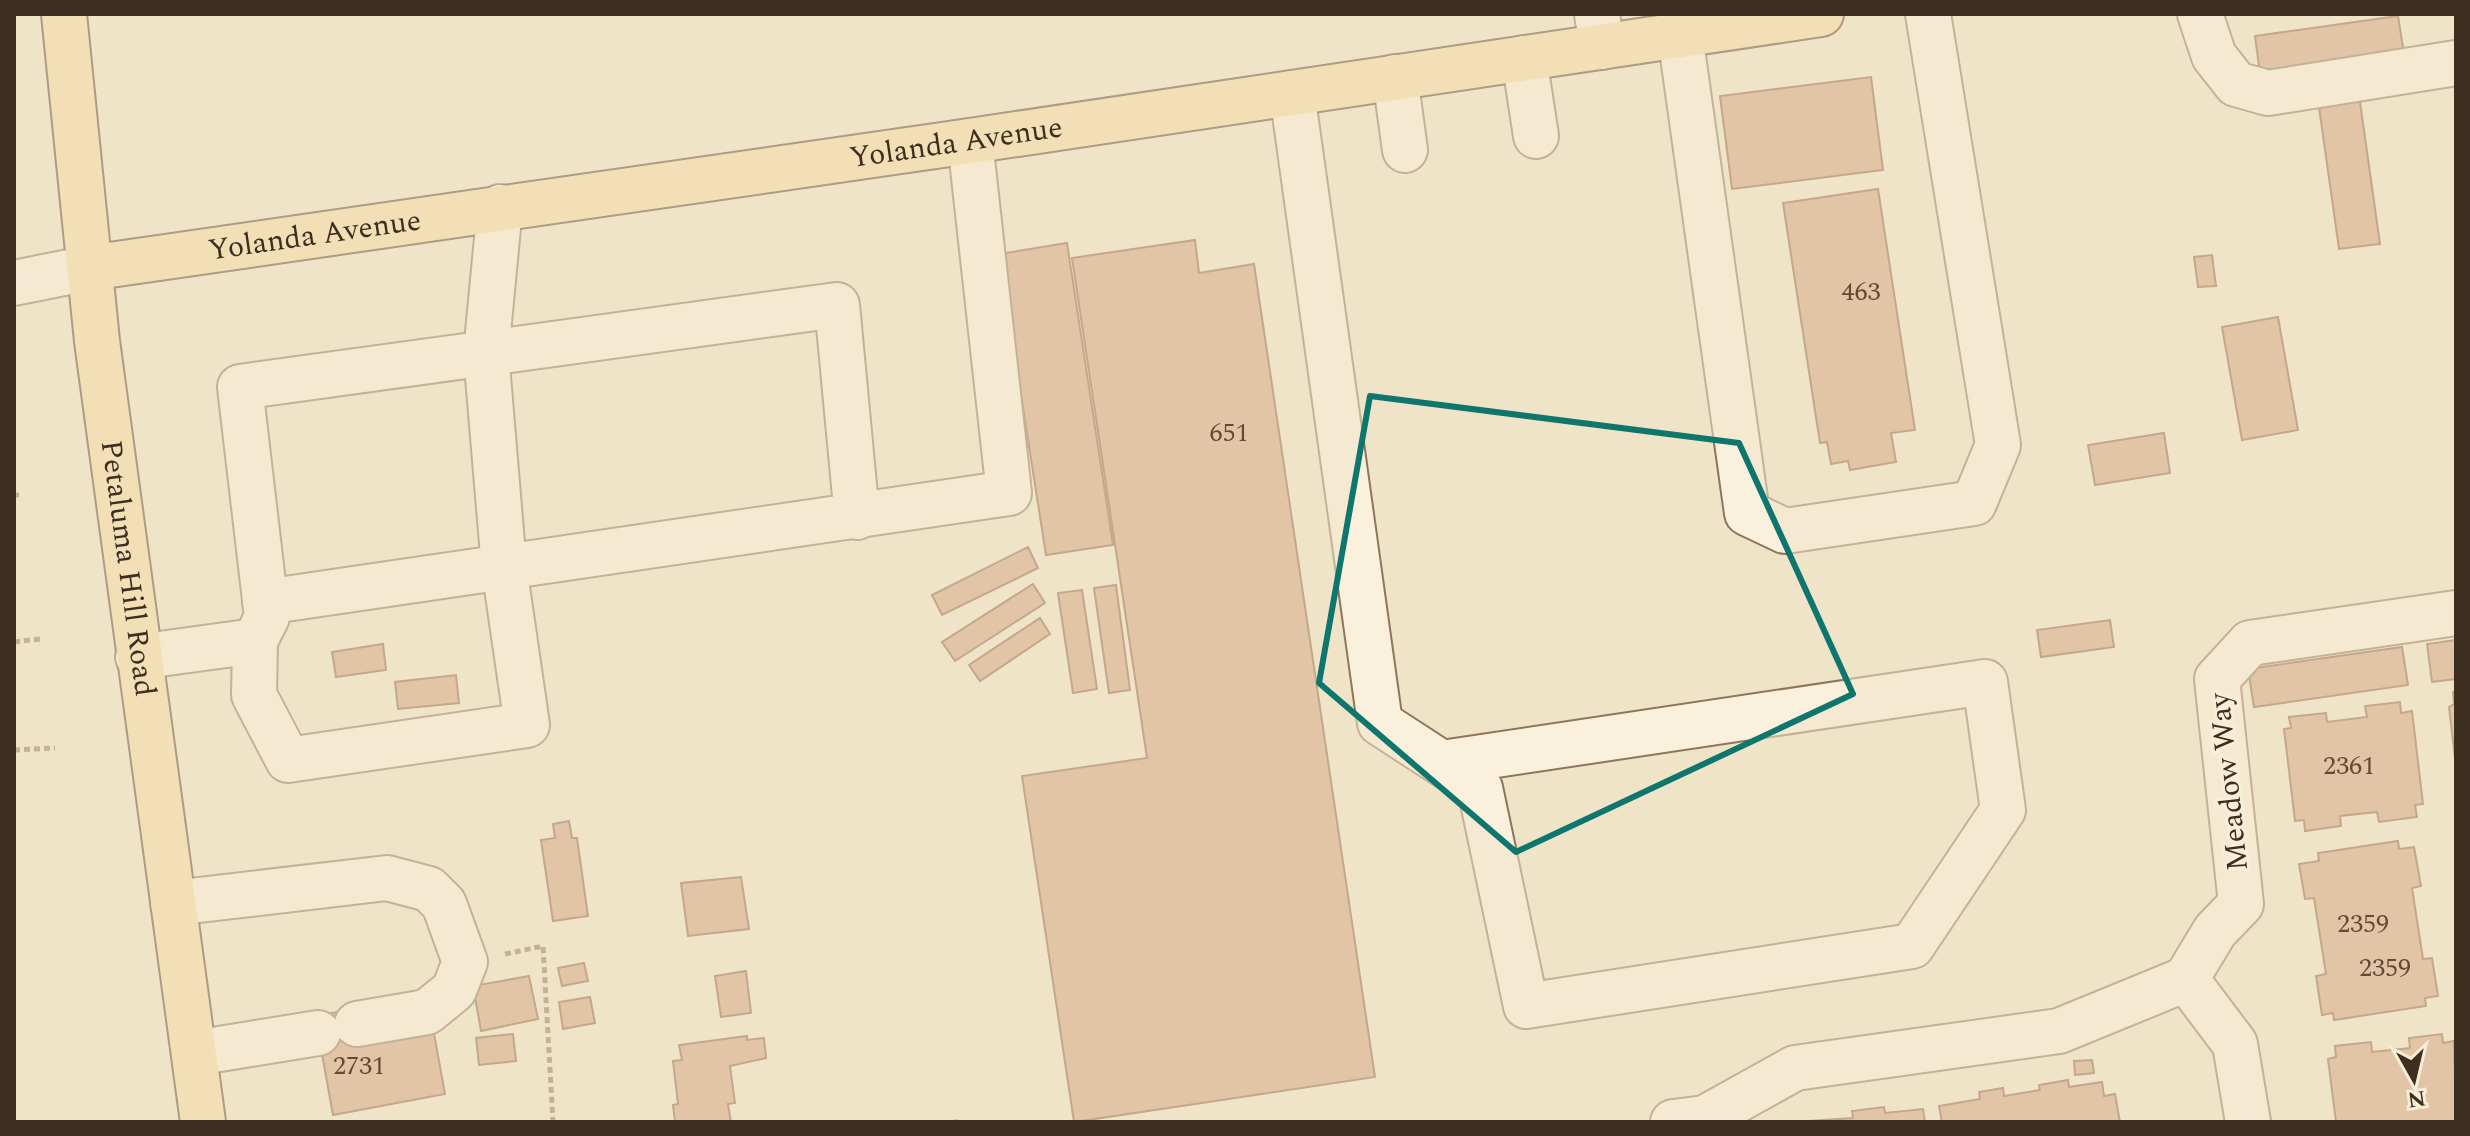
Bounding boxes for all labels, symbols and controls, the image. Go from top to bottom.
street label: Yolanda Avenue [847,104,1066,181]
street label: Yolanda Avenue [205,197,424,274]
house number: 463 [1841,272,1881,312]
house number: 651 [1209,413,1249,453]
street label: Petaluma Hill Road [88,437,168,699]
street label: Meadow Way [2197,689,2261,873]
house number: 2361 [2323,746,2375,786]
house number: 2359 [2337,904,2389,944]
house number: 2359 [2359,948,2411,988]
north arrow [2374,1040,2454,1120]
house number: 2731 [333,1046,385,1086]
text: N [2405,1081,2428,1116]

